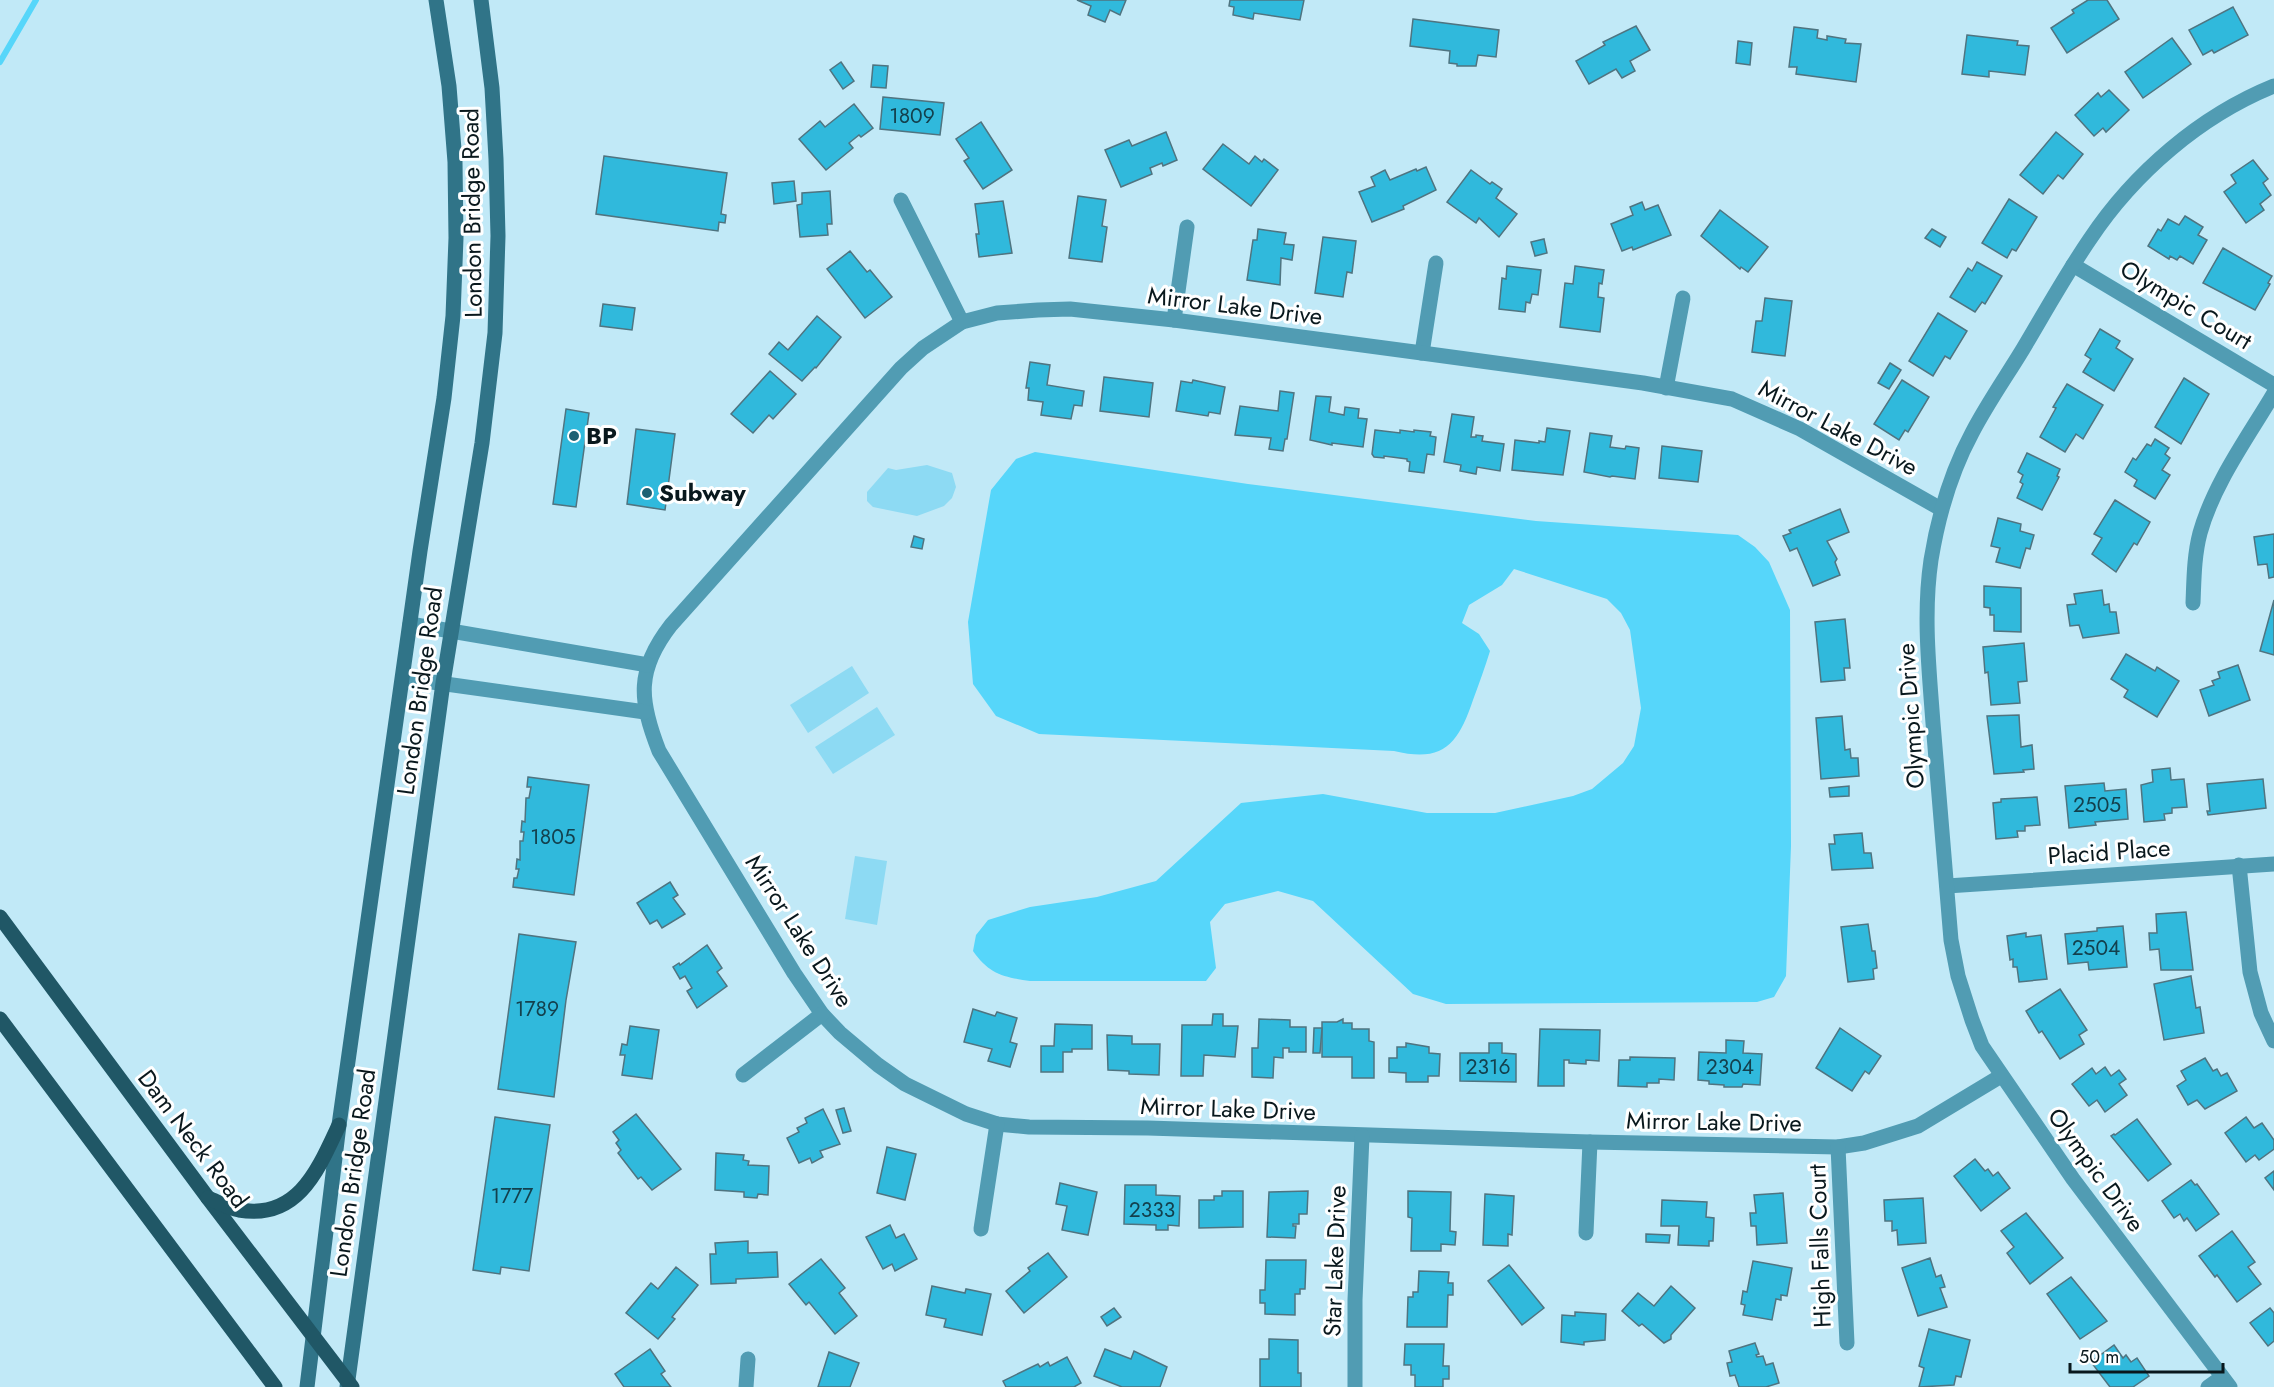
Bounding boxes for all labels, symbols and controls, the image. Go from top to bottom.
house number: 1809 [889,101,935,131]
street label: London Bridge Road [452,108,491,318]
street label: Olympic Court [2114,251,2259,358]
street label: Mirror Lake Drive [1146,277,1324,334]
street label: Mirror Lake Drive [1752,371,1924,484]
place label: BP [586,418,617,453]
marker: BP [567,429,581,443]
place label: Subway [659,475,746,510]
marker: Subway [640,486,654,500]
street label: London Bridge Road [388,585,451,797]
street label: Olympic Drive [1888,642,1933,790]
house number: 2505 [2073,790,2121,820]
house number: 1805 [530,822,576,852]
street label: Placid Place [2046,830,2171,873]
street label: Mirror Lake Drive [737,847,862,1014]
house number: 2504 [2072,933,2120,963]
house number: 1789 [515,994,559,1024]
house number: 2316 [1466,1052,1510,1082]
house number: 2304 [1706,1052,1754,1082]
street label: Dam Neck Road [130,1062,257,1215]
street label: London Bridge Road [321,1067,384,1279]
street label: Mirror Lake Drive [1140,1088,1316,1129]
street label: Olympic Drive [2039,1100,2153,1239]
street label: Mirror Lake Drive [1626,1102,1802,1141]
street label: High Falls Court [1799,1163,1840,1328]
house number: 1777 [491,1181,533,1211]
street label: Star Lake Drive [1314,1185,1355,1337]
house number: 2333 [1129,1195,1175,1225]
scale bar [2070,1336,2223,1374]
text: 50 m [2079,1344,2119,1370]

